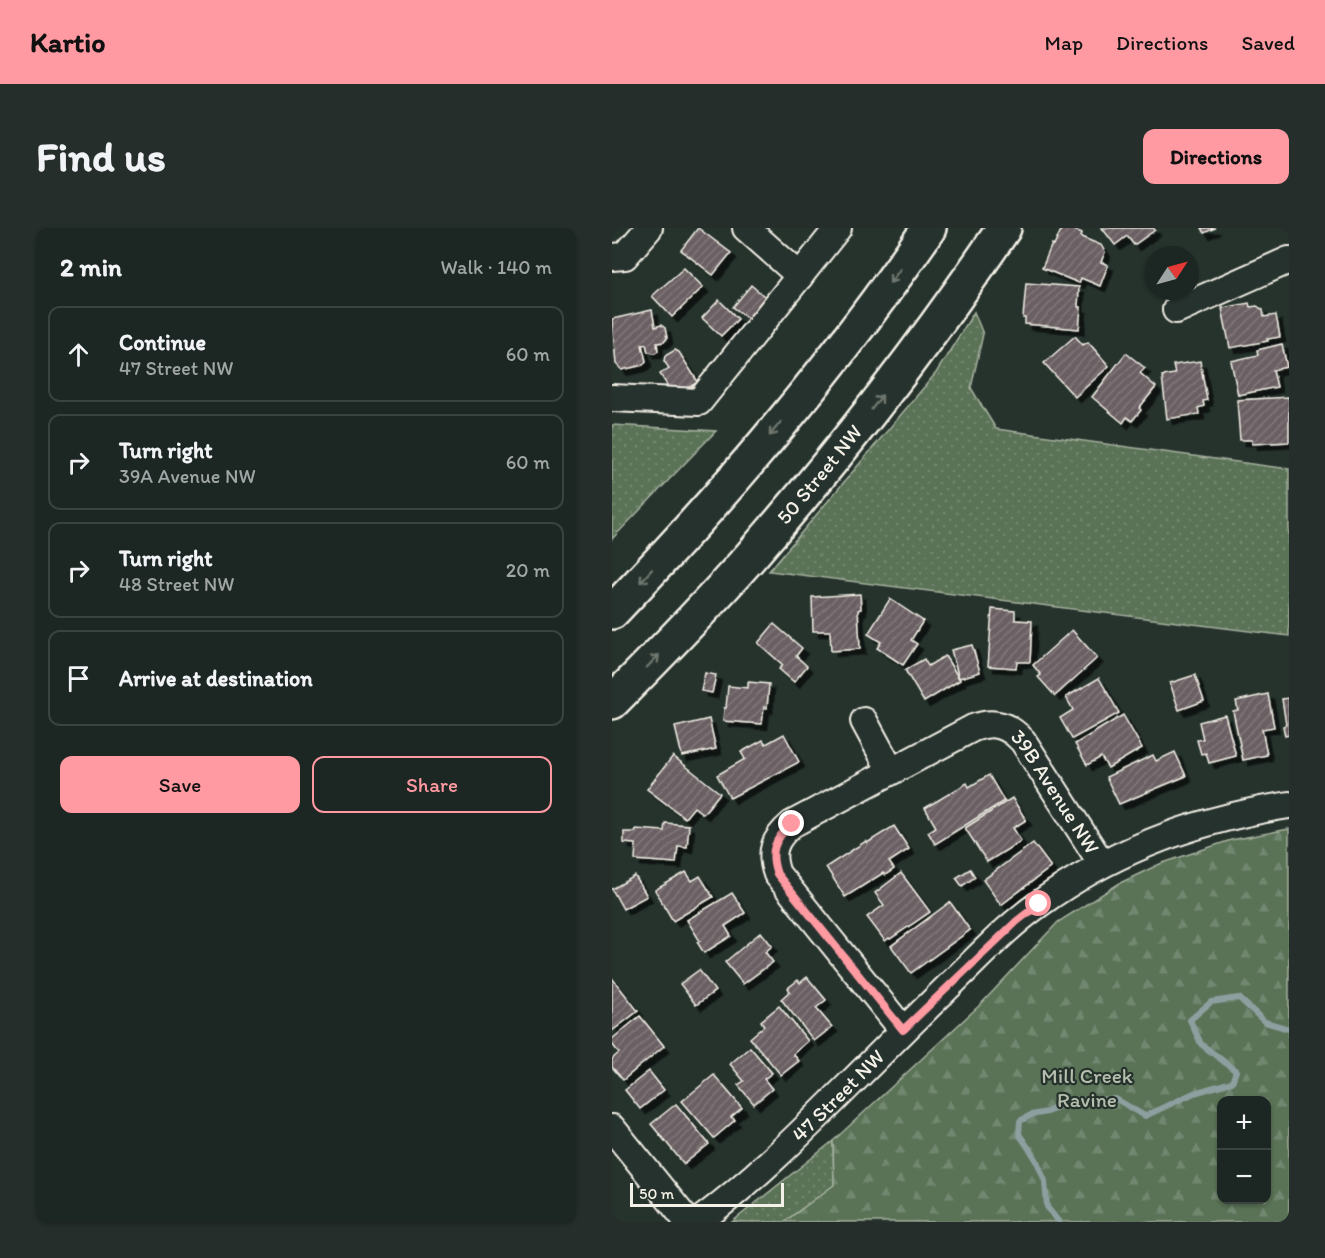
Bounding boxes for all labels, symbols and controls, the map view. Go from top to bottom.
text: Kartio [30,25,105,59]
text: Map [1045,30,1083,55]
text: Directions [1116,30,1208,55]
text: Saved [1241,30,1295,55]
button: Directions [1143,129,1289,184]
text: Find us [36,131,166,182]
north arrow [1145,246,1199,300]
text: 2 min [60,251,122,283]
text: Walk · 140 m [441,255,552,279]
one-way arrow [889,267,901,283]
text: Continue [119,329,206,356]
icon: ahead [62,338,95,371]
text: 60 m [506,342,550,366]
text: 47 Street NW [119,356,233,380]
one-way arrow [870,394,883,410]
street label: 50 Street NW [771,420,867,529]
one-way arrow [769,421,782,437]
text: Turn right [119,437,213,464]
icon: right [62,446,95,479]
text: 60 m [506,450,550,474]
text: 39A Avenue NW [119,464,256,488]
text: Turn right [119,545,213,572]
icon: right [62,554,95,587]
text: 20 m [506,558,550,582]
one-way arrow [639,568,653,583]
text: 48 Street NW [119,572,234,596]
one-way arrow [646,653,660,668]
icon: arrive [62,662,95,695]
text: Arrive at destination [119,665,313,692]
street label: 39B Avenue NW [1006,723,1105,858]
button: Save [60,756,300,813]
button: Share [312,756,552,813]
route end [778,810,804,836]
route start [1025,890,1051,916]
street label: 47 Street NW [786,1044,889,1147]
park label: Mill Creek Ravine [1041,1063,1133,1112]
map controls [1217,1096,1271,1204]
button: + [1217,1096,1271,1150]
button: − [1217,1150,1271,1204]
scale bar [630,1180,784,1208]
text: 50 m [639,1184,674,1203]

